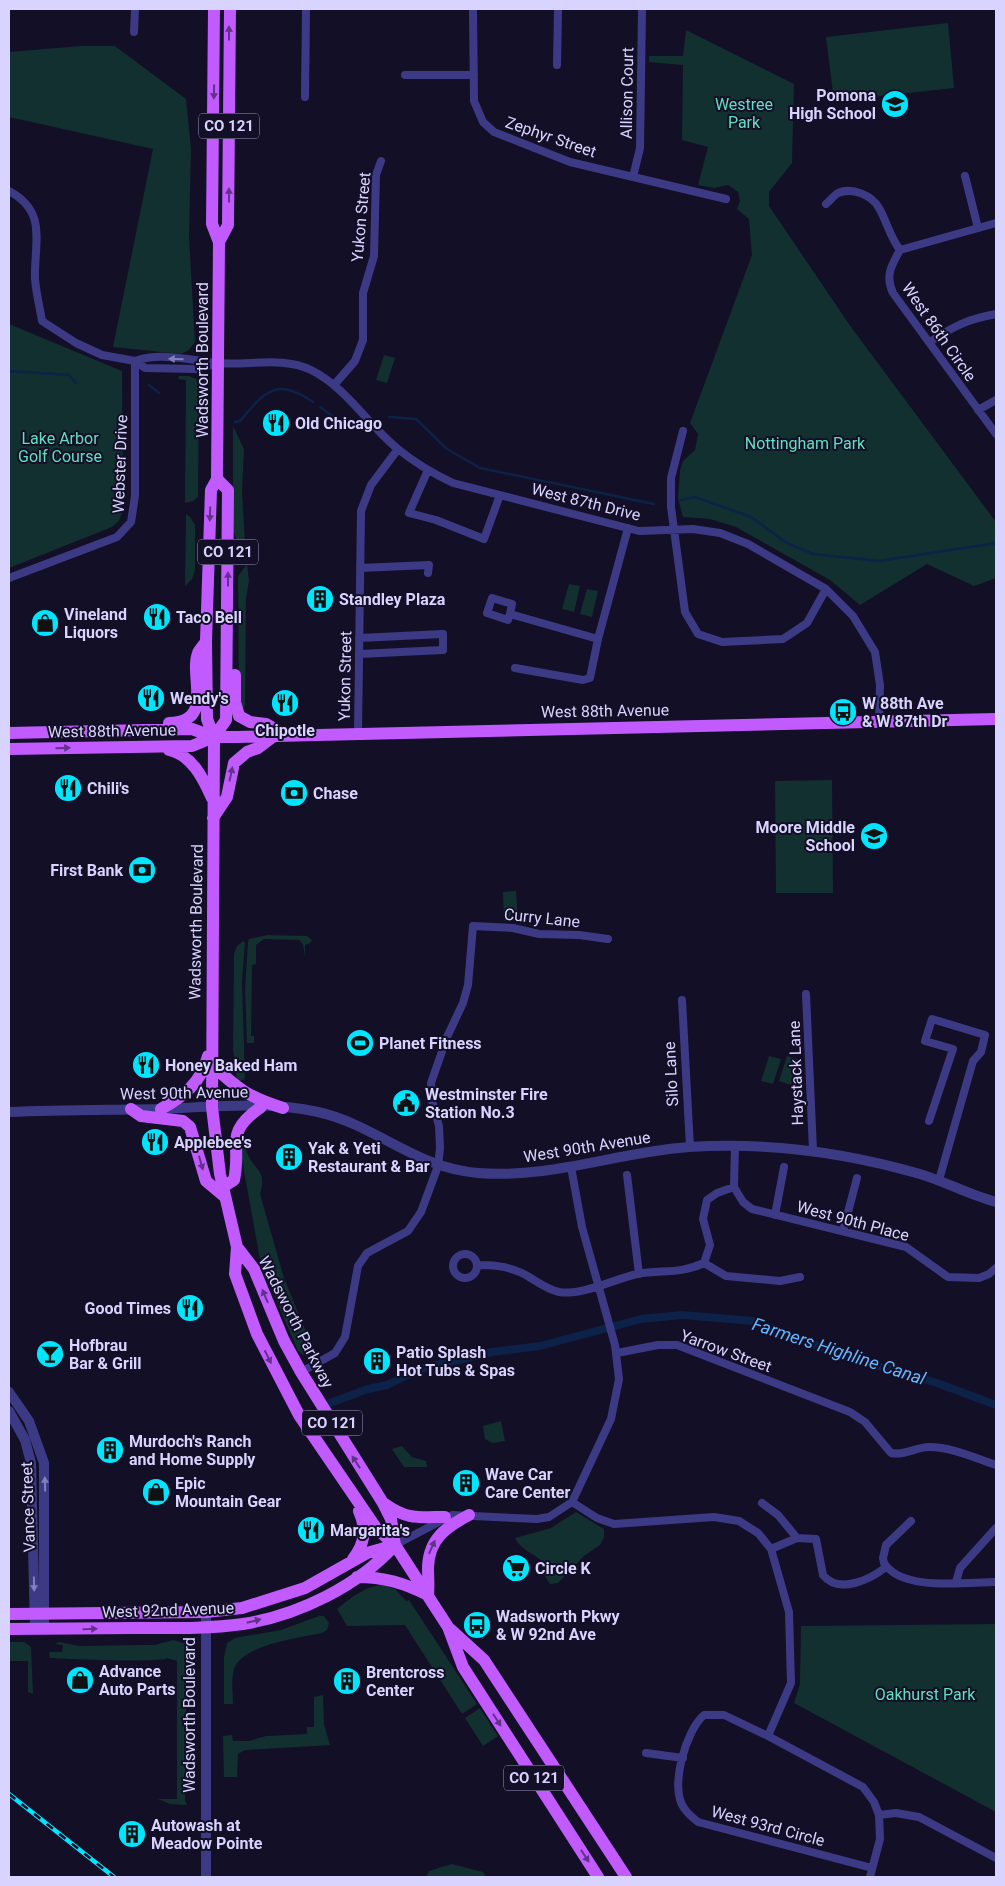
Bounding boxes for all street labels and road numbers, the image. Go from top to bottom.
street label: Allison Court [617,47,637,139]
street label: Zephyr Street [503,113,599,161]
road number: CO 121 [199,114,259,138]
street label: Yukon Street [348,171,374,263]
street label: West 86th Circle [898,279,980,385]
street label: Wadsworth Boulevard [193,282,212,438]
street label: Webster Drive [109,414,131,514]
street label: West 87th Drive [529,479,643,525]
road number: CO 121 [198,540,258,564]
street label: Yukon Street [335,631,355,721]
street label: West 88th Avenue [541,700,669,722]
street label: West 88th Avenue [48,720,176,742]
street label: Wadsworth Boulevard [185,844,207,1000]
street label: Curry Lane [503,905,581,931]
street label: Haystack Lane [785,1020,807,1126]
street label: Silo Lane [660,1041,682,1107]
street label: West 90th Avenue [120,1082,248,1104]
street label: West 90th Avenue [522,1128,652,1166]
street label: West 90th Place [795,1197,911,1245]
street label: Wadsworth Parkway [255,1253,338,1391]
street label: Yarrow Street [678,1326,774,1376]
road number: CO 121 [302,1410,362,1436]
street label: Vance Street [17,1461,39,1553]
street label: West 92nd Avenue [102,1598,234,1622]
street label: Wadsworth Boulevard [180,1637,199,1793]
road number: CO 121 [504,1766,564,1790]
street label: West 93rd Circle [709,1802,827,1850]

